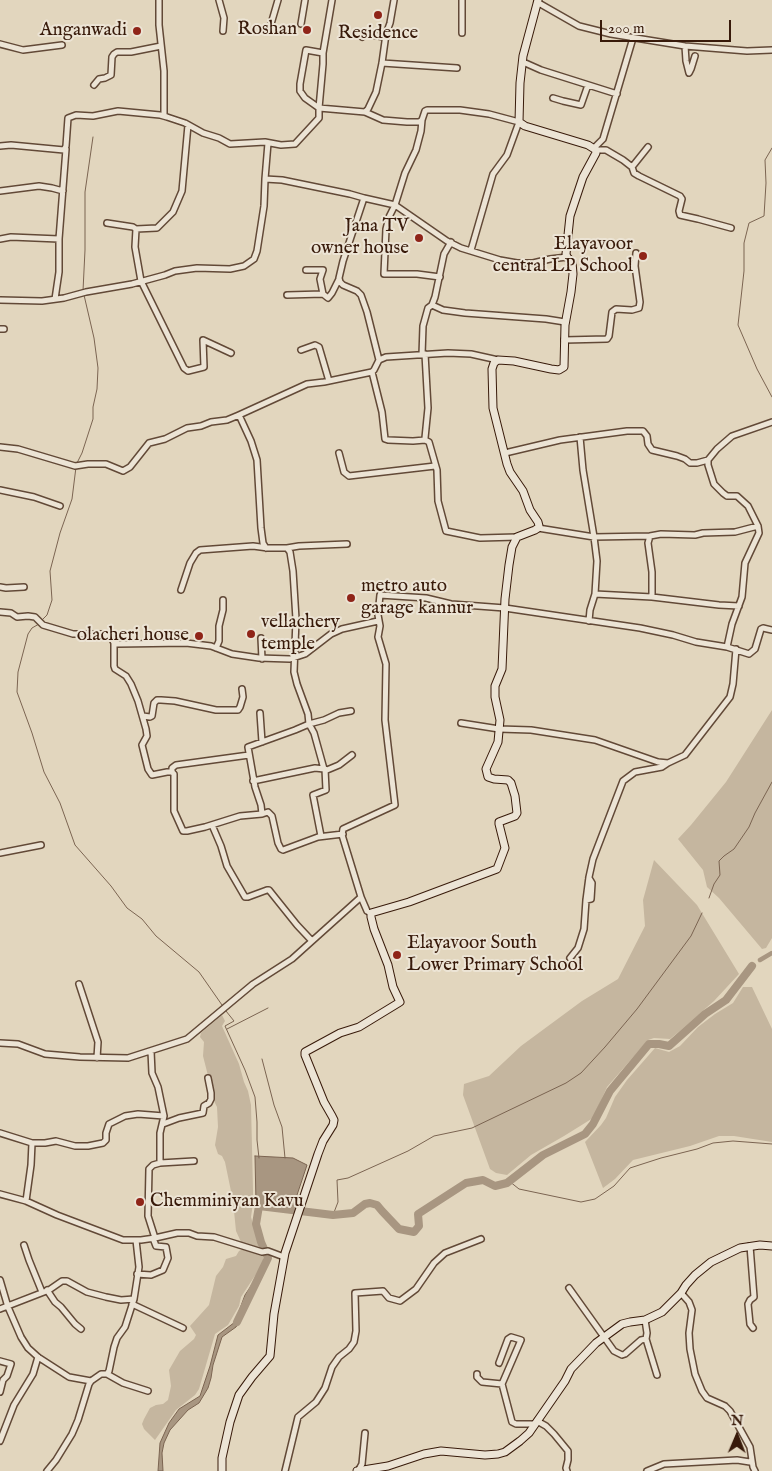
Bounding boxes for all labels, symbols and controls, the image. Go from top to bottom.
marker: Residence [372,9,384,21]
scale bar [602,10,733,42]
place label: Roshan [237,19,297,41]
text: 200 m [608,19,645,38]
place label: Anganwadi [40,20,127,42]
place label: Residence [338,23,418,45]
marker: Roshan [301,24,313,36]
marker: Anganwadi [131,25,143,37]
place label: Jana TV owner house [311,216,409,260]
marker: Jana TV owner house [413,232,425,244]
place label: Elayavoor central LP School [493,234,633,278]
marker: Elayavoor central LP School [637,250,649,262]
place label: metro auto garage kannur [361,576,473,620]
marker: metro auto garage kannur [345,592,357,604]
place label: vellachery temple [261,612,340,656]
place label: olacheri house [77,625,189,647]
marker: vellachery temple [245,628,257,640]
marker: olacheri house [193,630,205,642]
place label: Elayavoor South Lower Primary School [407,933,583,977]
marker: Elayavoor South Lower Primary School [391,949,403,961]
place label: Chemminiyan Kavu [150,1191,304,1213]
marker: Chemminiyan Kavu [134,1196,146,1208]
north arrow [712,1411,762,1461]
text: N [731,1412,743,1430]

